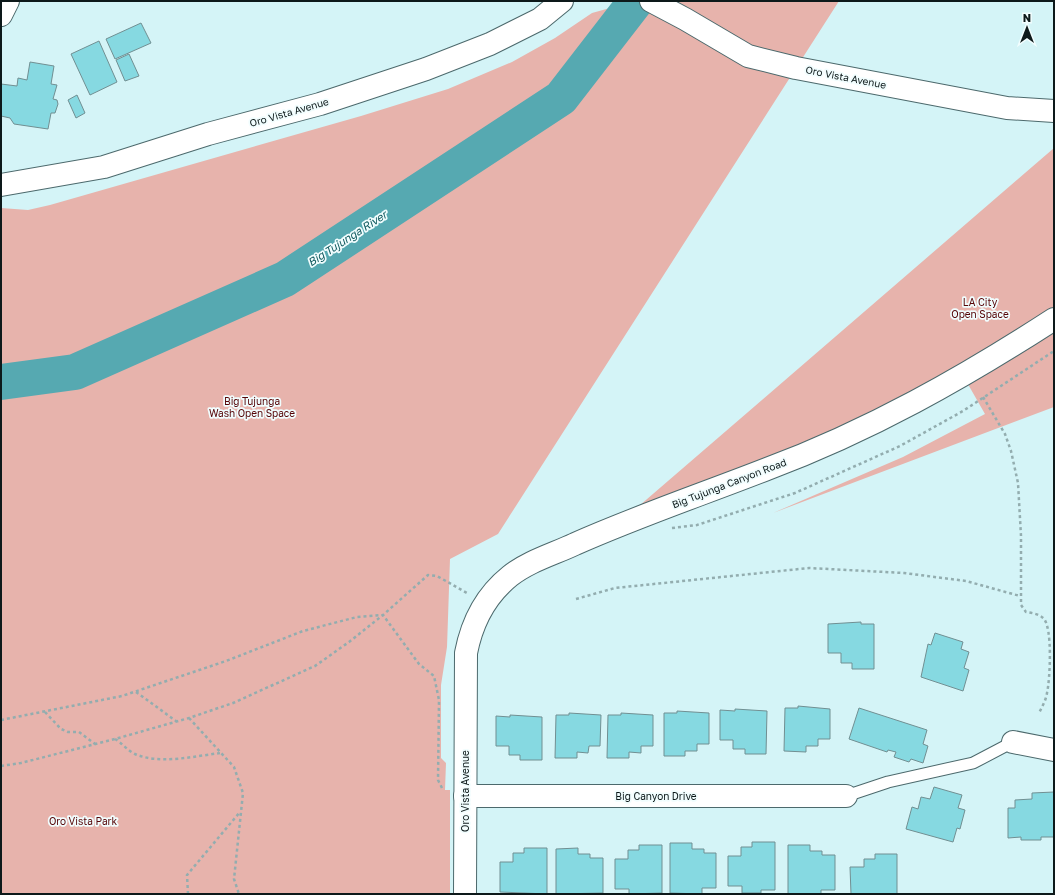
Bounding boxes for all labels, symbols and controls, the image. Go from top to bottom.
north arrow [1007,8,1047,48]
text: N [1023,11,1031,24]
street label: Oro Vista Avenue [805,63,887,91]
street label: Oro Vista Avenue [248,95,330,129]
water label: Big Tujunga River [305,207,391,269]
park label: LA City Open Space [951,296,1009,320]
park label: Big Tujunga Wash Open Space [209,395,295,419]
street label: Big Tujunga Canyon Road [670,456,788,510]
street label: Oro Vista Avenue [459,750,471,832]
street label: Big Canyon Drive [615,790,697,802]
park label: Oro Vista Park [49,815,117,827]

